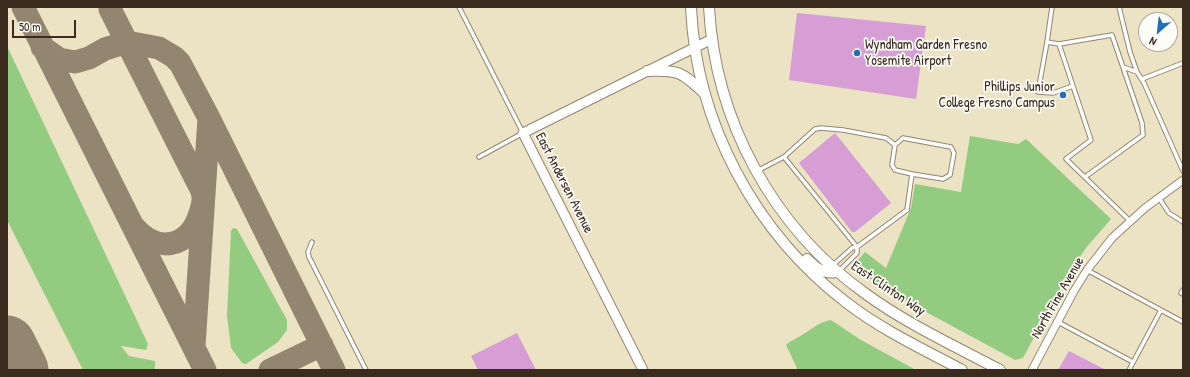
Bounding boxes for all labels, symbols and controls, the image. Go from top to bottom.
scale bar [14,12,78,38]
north arrow [1138,12,1178,52]
text: 50 m [19,18,40,35]
text: N [1147,34,1159,49]
place label: Wyndham Garden Fresno Yosemite Airport [865,37,987,70]
marker: Wyndham Garden Fresno Yosemite Airport [852,48,862,58]
place label: Phillips Junior College Fresno Campus [939,79,1055,112]
marker: Phillips Junior College Fresno Campus [1058,90,1068,100]
street label: East Andersen Avenue [531,130,597,236]
street label: North Fine Avenue [1028,254,1088,342]
street label: East Clinton Way [848,258,928,320]

